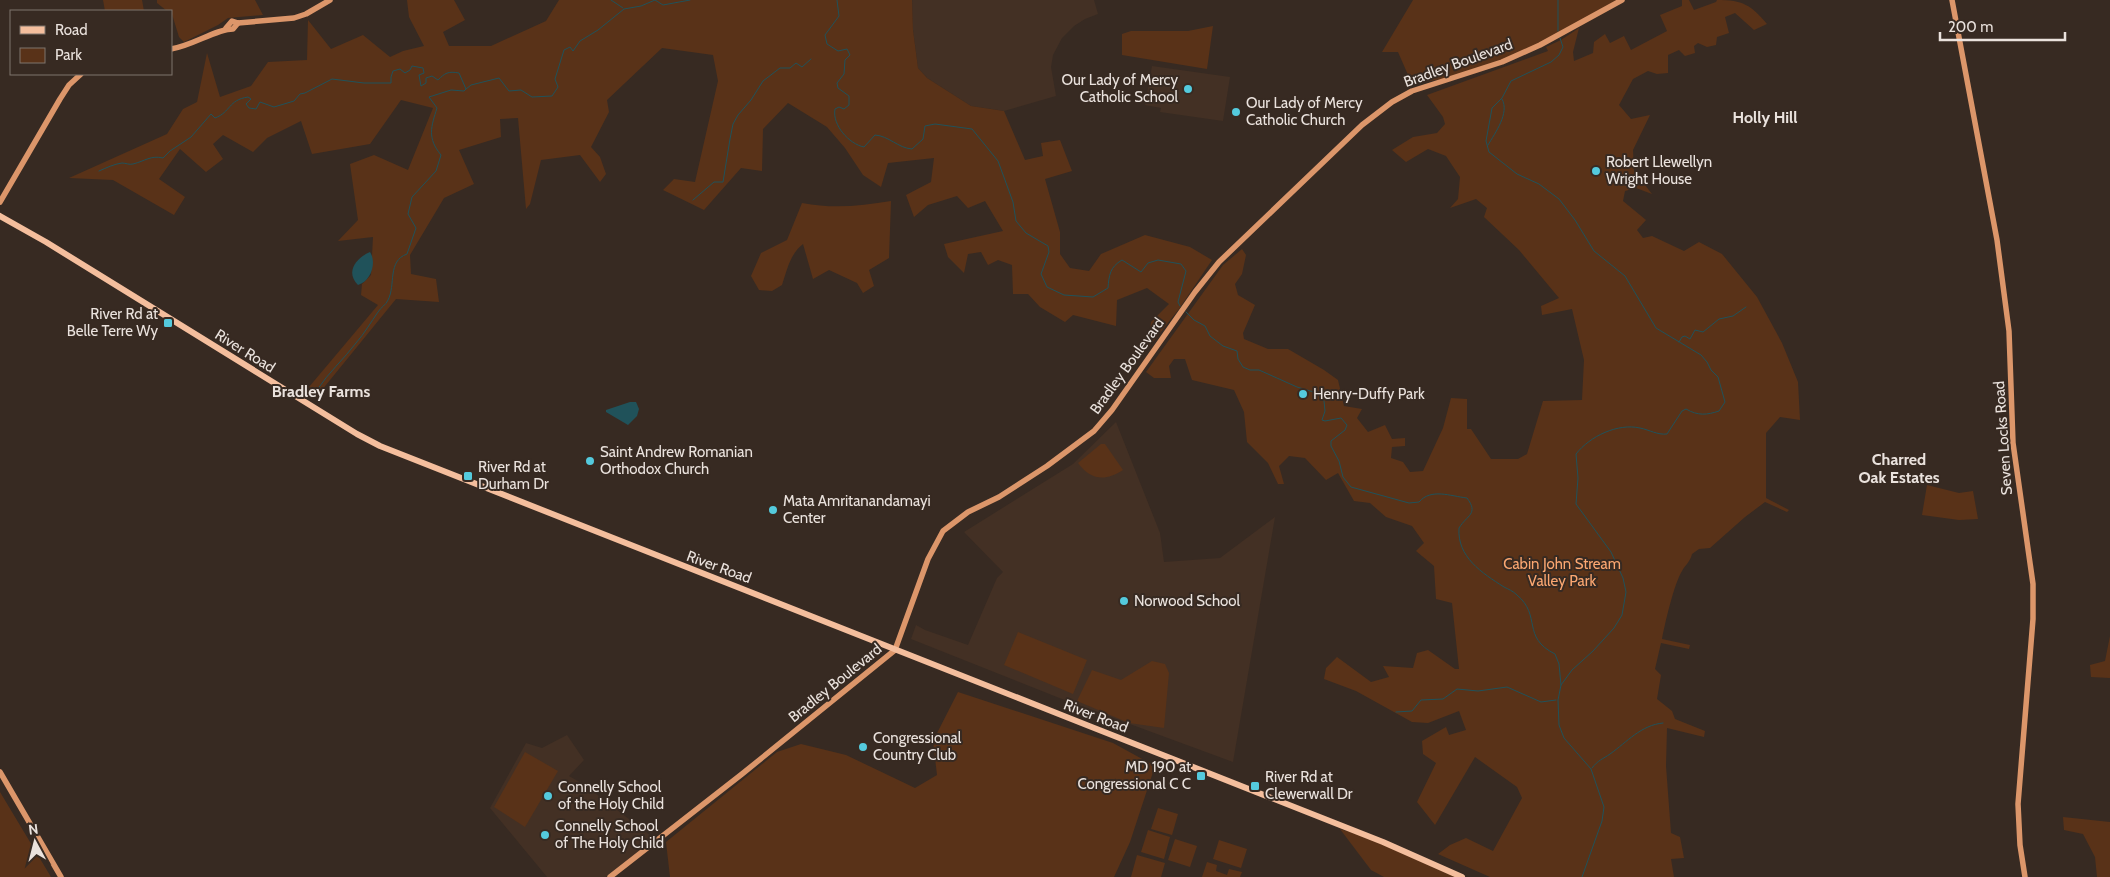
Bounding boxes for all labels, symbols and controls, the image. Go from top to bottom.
legend [10,10,172,75]
scale bar [1940,10,2065,42]
text: 200 m [1948,18,1993,36]
text: Road [55,21,88,39]
street label: Bradley Boulevard [1401,35,1515,91]
text: Park [55,46,82,64]
place label: Our Lady of Mercy Catholic School [1061,71,1178,106]
marker: Our Lady of Mercy Catholic School [1182,83,1194,95]
place label: Our Lady of Mercy Catholic Church [1246,94,1363,129]
marker: Our Lady of Mercy Catholic Church [1230,106,1242,118]
district label: Holly Hill [1733,108,1797,127]
place label: Robert Llewellyn Wright House [1606,153,1712,188]
marker: Robert Llewellyn Wright House [1590,165,1602,177]
place label: River Rd at Belle Terre Wy [67,305,158,340]
street label: Bradley Boulevard [1086,314,1168,418]
marker: River Rd at Belle Terre Wy [162,317,174,329]
street label: River Road [212,325,278,377]
street label: Seven Locks Road [1990,380,2016,496]
district label: Bradley Farms [272,382,370,401]
place label: Henry-Duffy Park [1313,385,1425,403]
marker: Henry-Duffy Park [1297,388,1309,400]
place label: Saint Andrew Romanian Orthodox Church [600,443,753,478]
district label: Charred Oak Estates [1858,450,1940,487]
marker: Saint Andrew Romanian Orthodox Church [584,455,596,467]
place label: River Rd at Durham Dr [478,458,549,493]
marker: River Rd at Durham Dr [462,470,474,482]
place label: Mata Amritanandamayi Center [783,492,931,527]
marker: Mata Amritanandamayi Center [767,504,779,516]
street label: River Road [684,547,754,587]
park label: Cabin John Stream Valley Park [1503,555,1621,590]
place label: Norwood School [1134,592,1241,610]
marker: Norwood School [1118,595,1130,607]
street label: Bradley Boulevard [785,640,885,726]
street label: River Road [1061,695,1131,737]
place label: Congressional Country Club [873,729,962,764]
marker: Congressional Country Club [857,741,869,753]
place label: MD 190 at Congressional C C [1077,758,1191,793]
place label: River Rd at Clewerwall Dr [1265,768,1353,803]
marker: MD 190 at Congressional C C [1195,770,1207,782]
place label: Connelly School of the Holy Child [558,778,664,813]
marker: River Rd at Clewerwall Dr [1249,780,1261,792]
marker: Connelly School of the Holy Child [542,790,554,802]
north arrow [10,817,60,867]
place label: Connelly School of The Holy Child [555,817,664,852]
text: N [27,820,39,839]
marker: Connelly School of The Holy Child [539,829,551,841]

